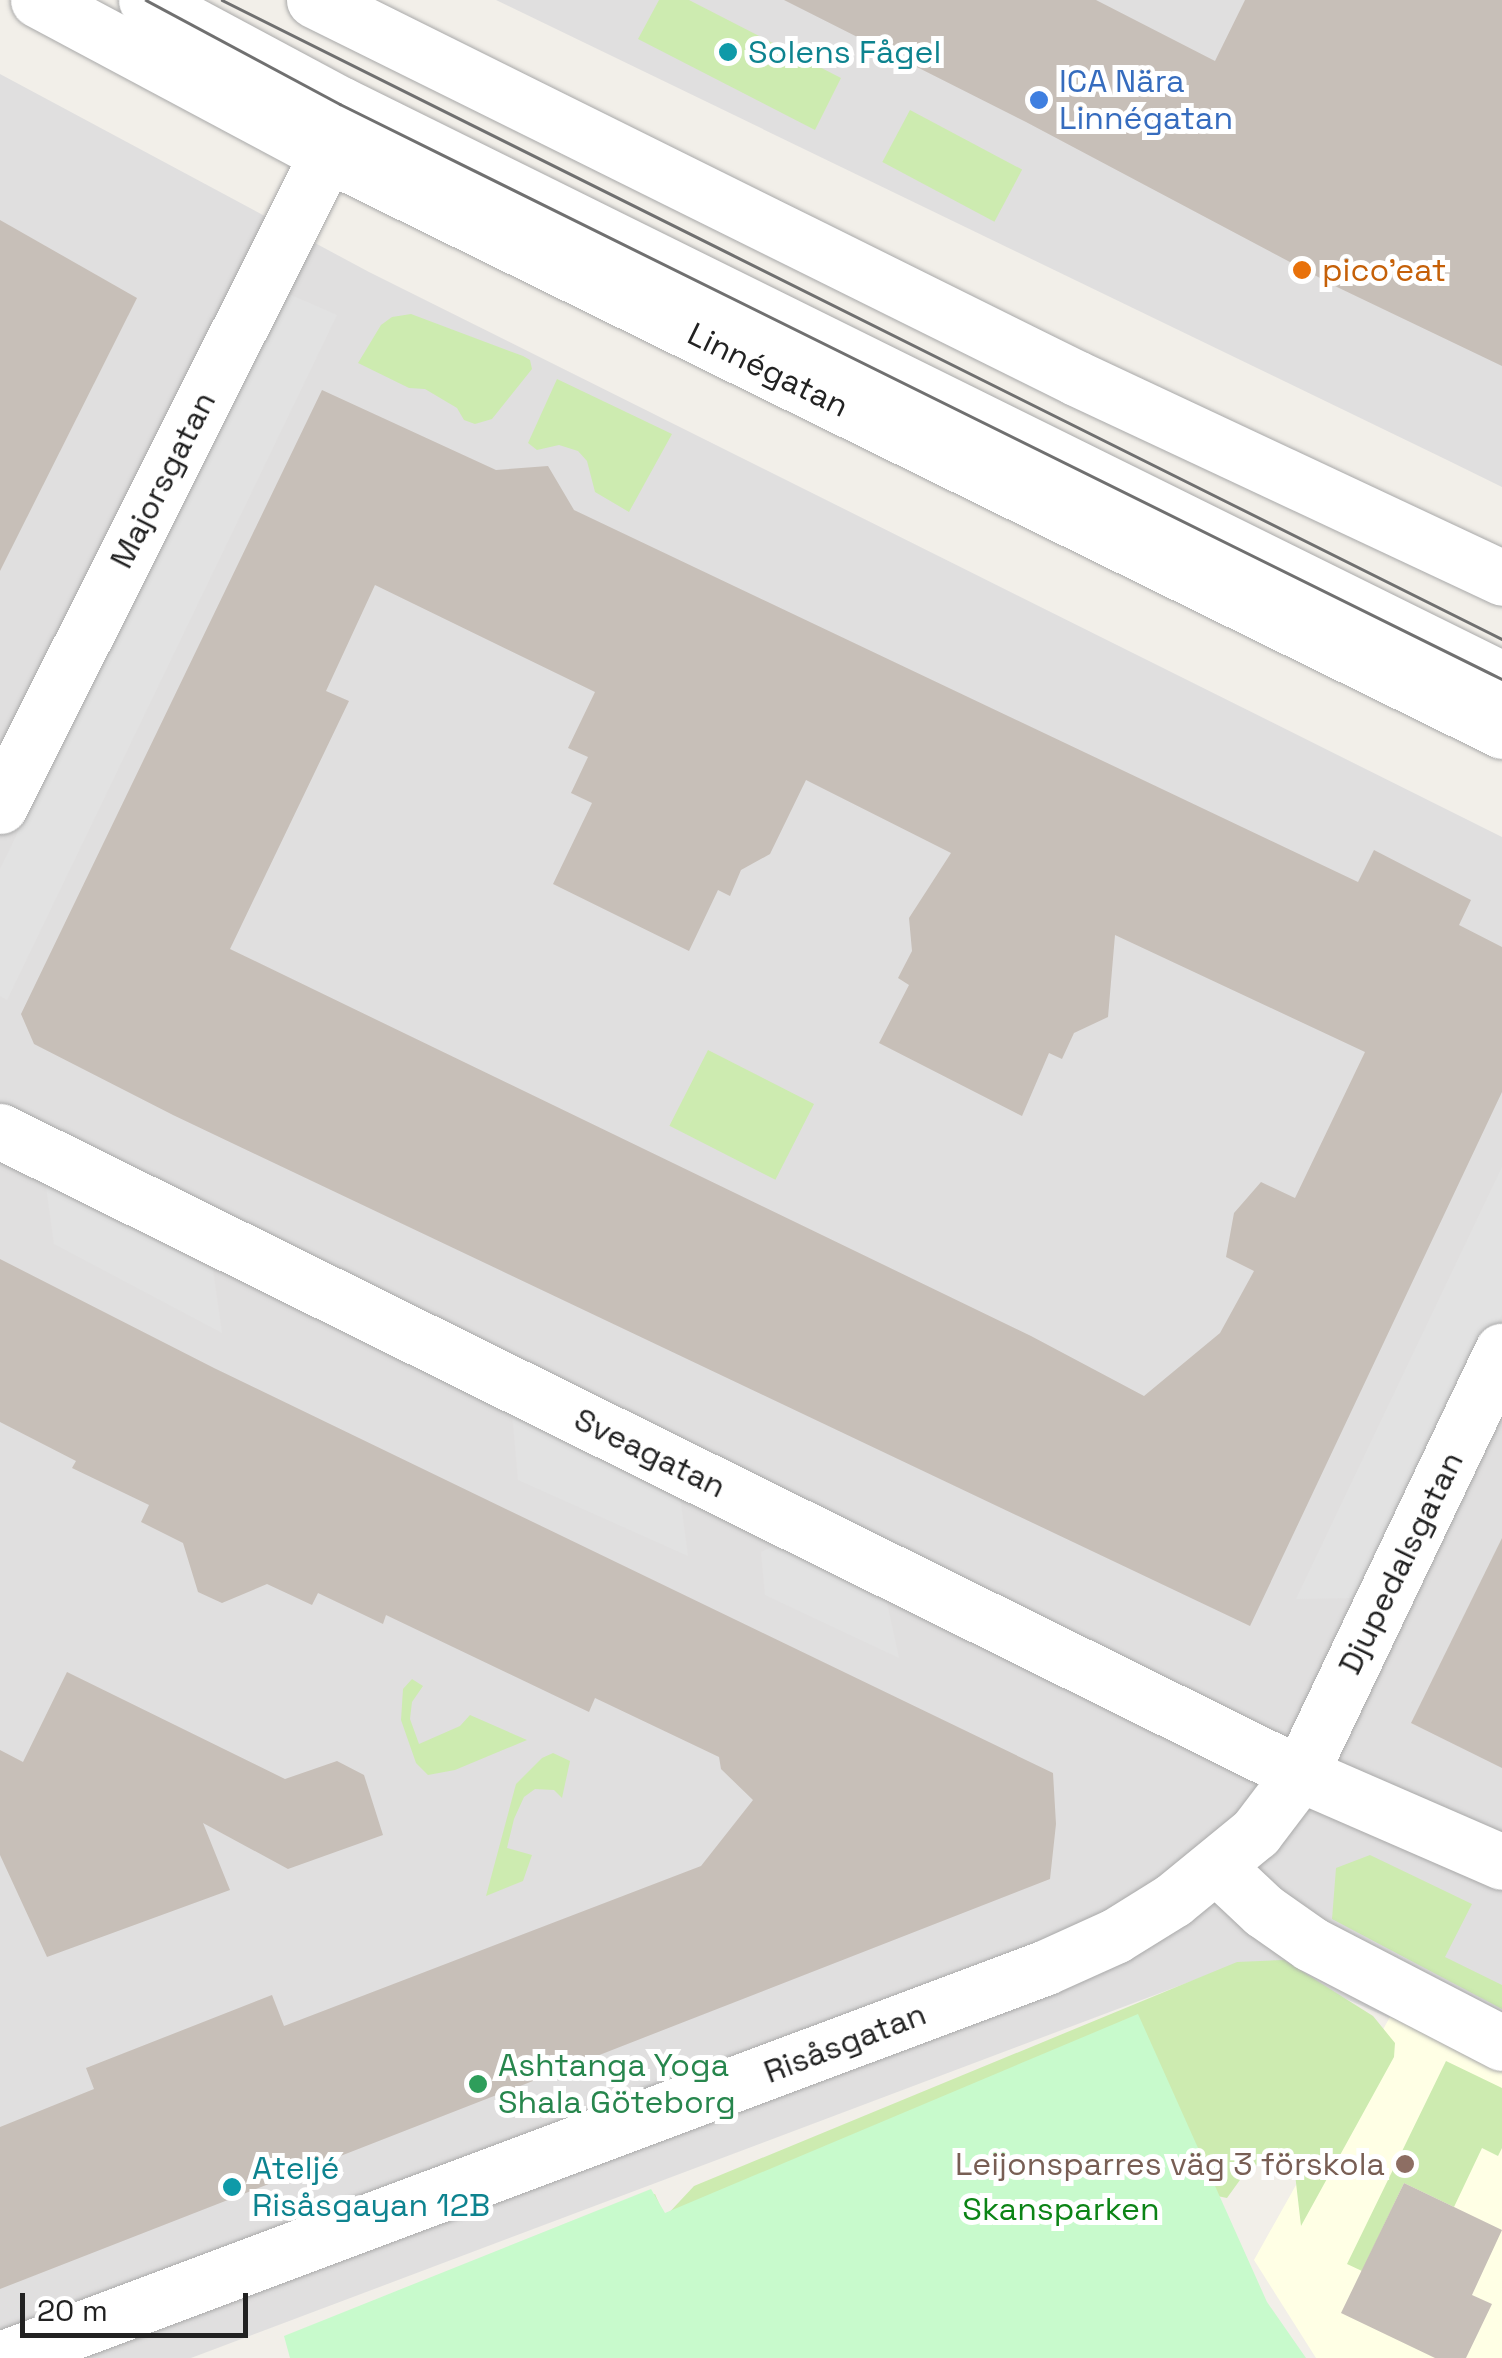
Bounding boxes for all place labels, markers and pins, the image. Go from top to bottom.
place label: Solens Fågel [748,33,941,71]
marker: Solens Fågel [717,41,739,63]
place label: ICA Nära Linnégatan [1059,63,1233,138]
marker: ICA Nära Linnégatan [1028,89,1050,111]
place label: pico'eat [1322,251,1446,289]
marker: pico'eat [1291,259,1313,281]
place label: Ashtanga Yoga Shala Göteborg [498,2047,736,2122]
marker: Ashtanga Yoga Shala Göteborg [467,2073,489,2095]
place label: Leijonsparres väg 3 förskola [955,2145,1385,2183]
place label: Ateljé Risåsgayan 12B [252,2150,490,2225]
marker: Leijonsparres väg 3 förskola [1394,2153,1416,2175]
marker: Ateljé Risåsgayan 12B [221,2176,243,2198]

